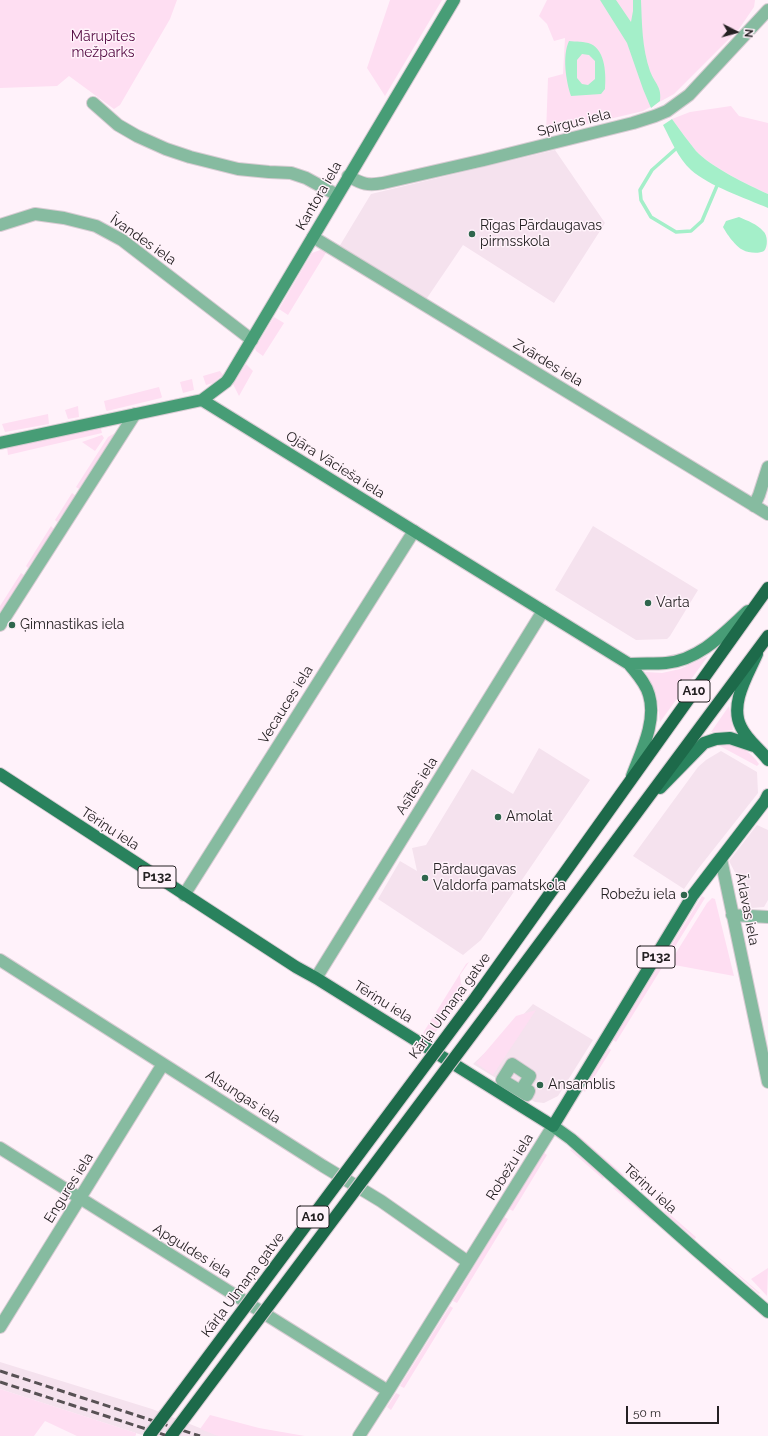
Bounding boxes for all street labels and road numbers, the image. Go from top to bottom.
street label: Spirgus iela [536,106,612,140]
street label: Kantora iela [293,159,345,233]
street label: Īvandes iela [107,211,179,269]
street label: Zvārdes iela [510,336,586,390]
street label: Ojāra Vācieša iela [282,428,388,502]
street label: Vecauces iela [255,663,317,747]
road number: A10 [678,680,710,702]
street label: Asītes iela [393,754,441,818]
street label: Tēriņu iela [78,804,142,854]
road number: P132 [138,866,176,888]
street label: Ārlavas iela [732,871,762,947]
road number: P132 [637,946,675,968]
street label: Kārļa Ulmaņa gatve [406,950,494,1062]
street label: Tēriņu iela [351,977,415,1027]
street label: Alsungas iela [202,1067,284,1127]
street label: Robežu iela [483,1131,537,1203]
street label: Engures iela [41,1150,97,1226]
street label: Tēriņu iela [620,1161,680,1217]
road number: A10 [297,1206,329,1228]
street label: Apguldes iela [150,1220,234,1282]
street label: Kārļa Ulmaņa gatve [198,1229,288,1341]

